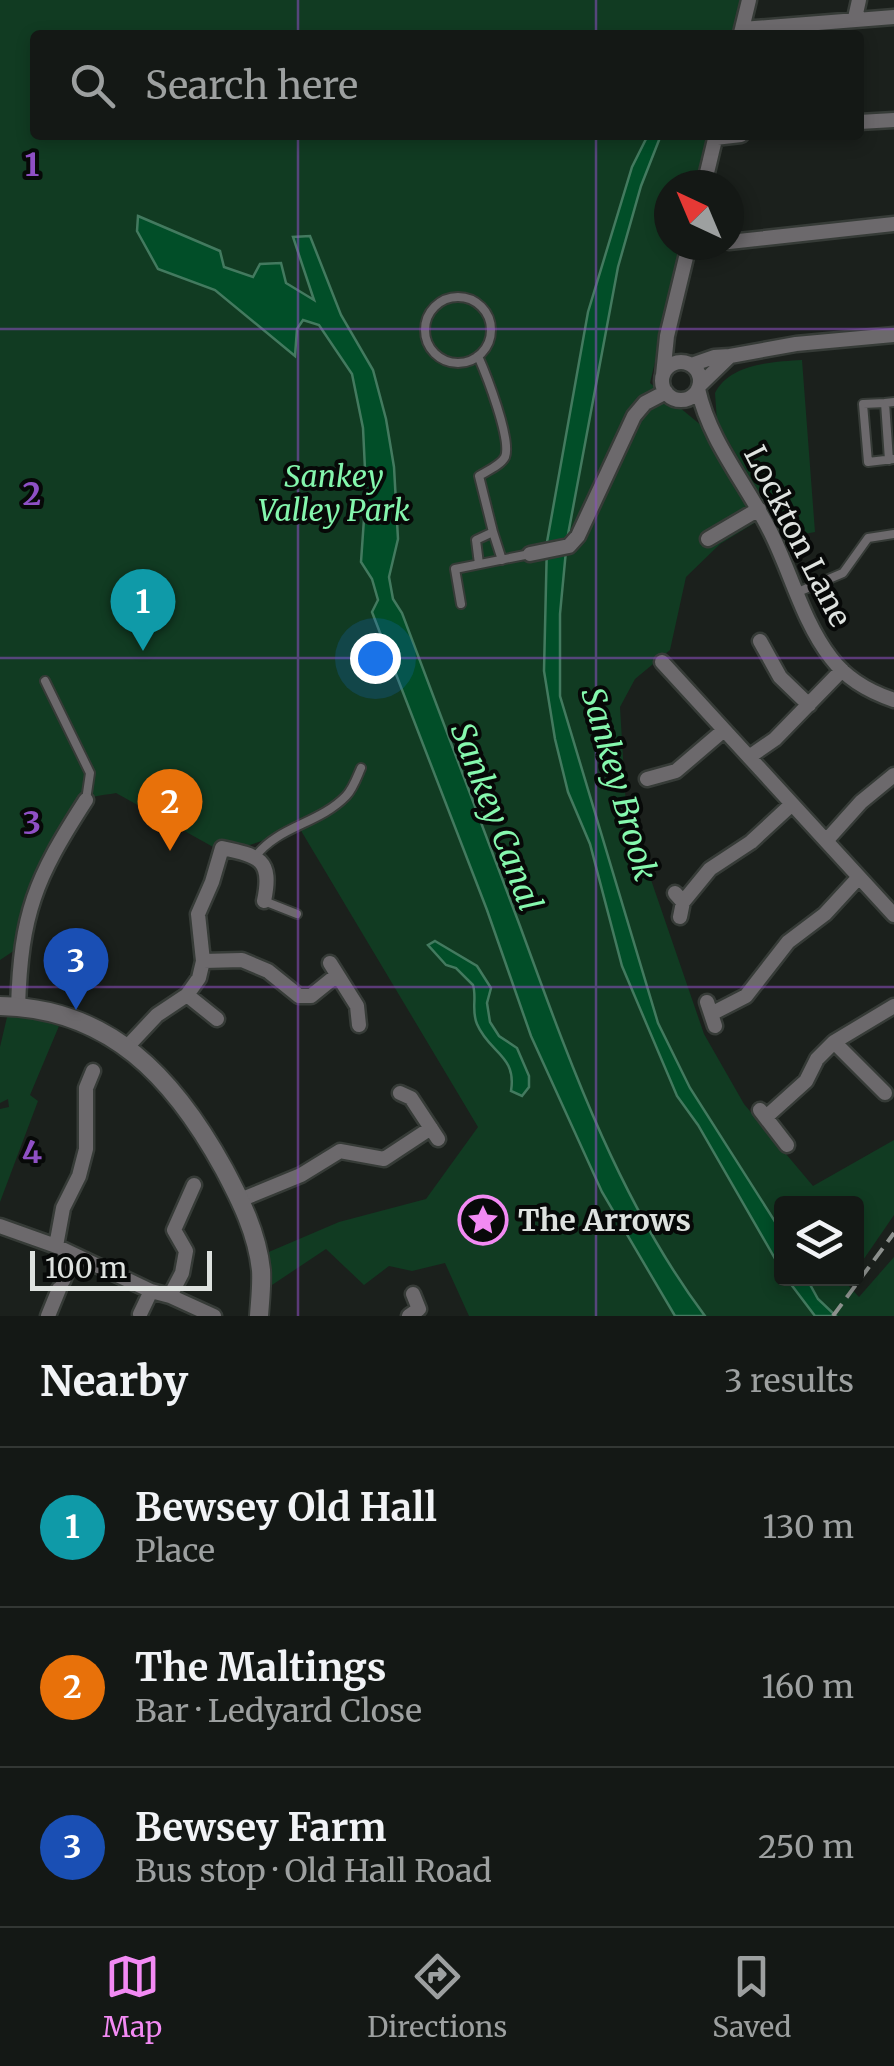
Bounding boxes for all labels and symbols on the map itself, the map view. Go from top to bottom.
text: 1 [25,145,40,185]
north arrow [654,170,744,260]
street label: Lockton Lane [736,439,860,633]
park label: Sankey Valley Park [258,457,411,529]
text: 2 [23,474,41,514]
pin: 1 [110,568,176,651]
your location [350,633,401,684]
water label: Sankey Brook [572,683,666,886]
water label: Sankey Canal [442,717,550,917]
pin: 2 [138,768,202,851]
text: 3 [23,803,41,843]
pin: 3 [44,928,108,1010]
text: 4 [22,1132,42,1172]
place icon: The Arrows [457,1194,509,1246]
place label: The Arrows [518,1201,691,1239]
scale bar [30,1246,212,1290]

